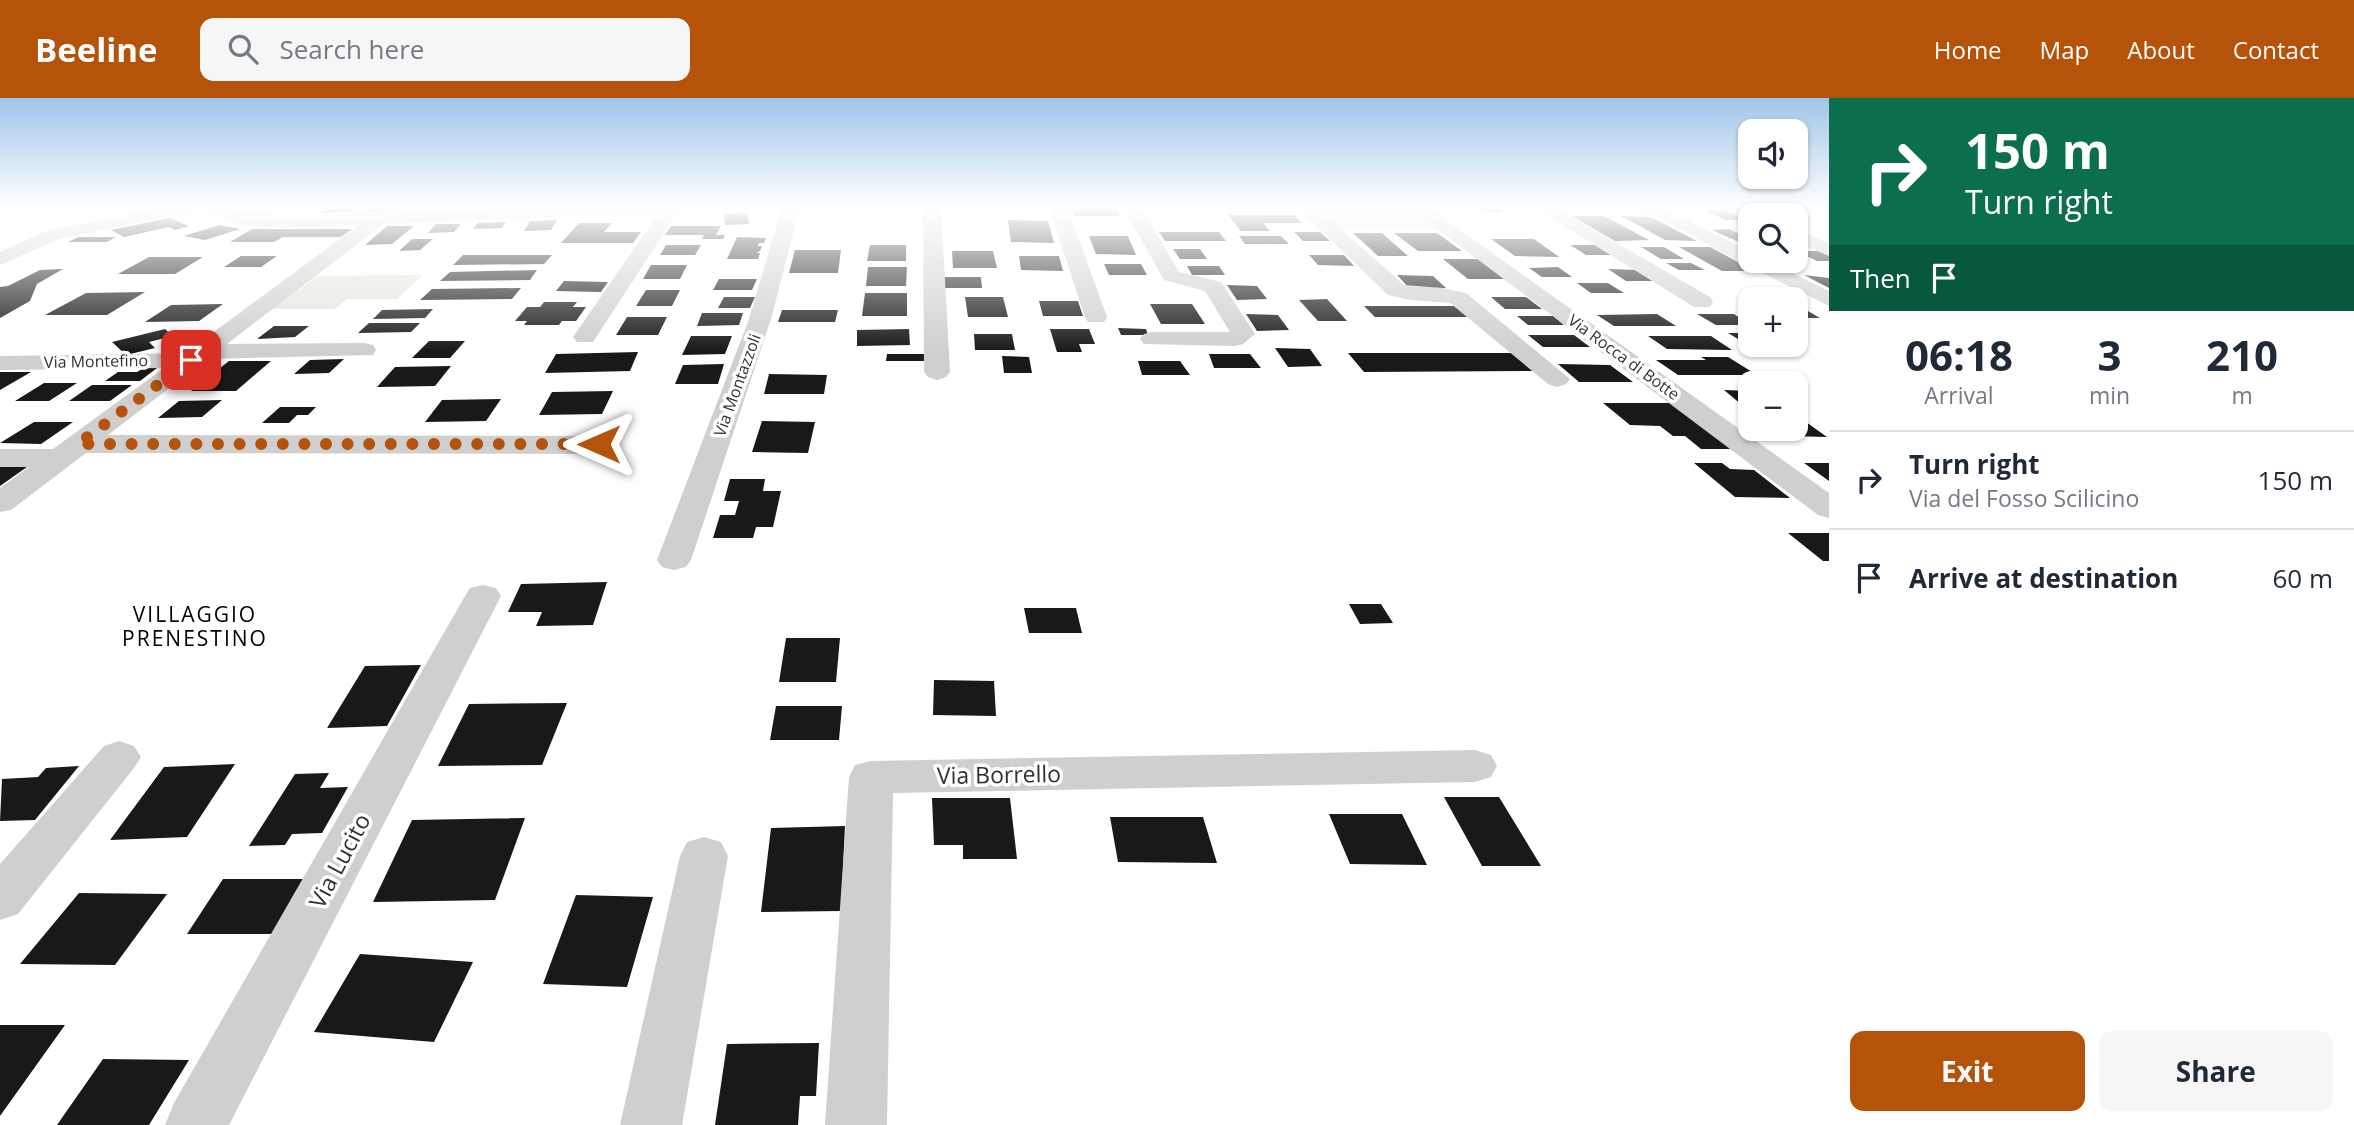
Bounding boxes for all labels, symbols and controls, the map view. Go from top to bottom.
search box [200,18,690,81]
text: Beeline [35,27,158,72]
icon: search [224,30,262,68]
text: Search here [280,31,424,67]
text: Home [1934,33,2002,66]
text: Map [2040,33,2089,66]
text: About [2127,33,2195,66]
text: Contact [2233,33,2319,66]
text: 150 m [1965,117,2110,183]
map controls [1738,119,1808,441]
button: sound [1738,119,1808,189]
icon: right [1850,126,1941,217]
text: Turn right [1965,180,2113,223]
button: search [1738,203,1808,273]
icon: arrive [1925,259,1963,297]
text: Then [1850,260,1911,296]
button: + [1738,287,1808,357]
street label: Via Rocca di Botte [1564,309,1684,405]
text: 06:18 [1905,326,2013,383]
text: 3 [2097,326,2122,383]
text: 210 [2206,326,2278,383]
pin [161,330,221,390]
street label: Via Montazzoli [708,331,766,439]
icon: arrive [172,341,210,379]
street label: Via Montefino [44,349,148,373]
button: − [1738,371,1808,441]
text: Arrival [1924,379,1994,411]
text: min [2089,379,2130,411]
text: m [2231,379,2253,411]
position arrow [562,407,636,481]
text: Turn right [1909,446,2040,482]
icon: right [1850,461,1888,499]
text: 150 m [2258,462,2333,498]
text: Via del Fosso Scilicino [1909,482,2139,514]
icon: arrive [1850,559,1888,597]
text: Arrive at destination [1909,560,2178,596]
text: 60 m [2272,560,2333,596]
district label: VILLAGGIO PRENESTINO [122,600,268,652]
street label: Via Borrello [937,757,1061,791]
street label: Via Lucito [301,807,377,914]
button: Exit [1850,1031,2085,1111]
button: Share [2099,1031,2333,1111]

